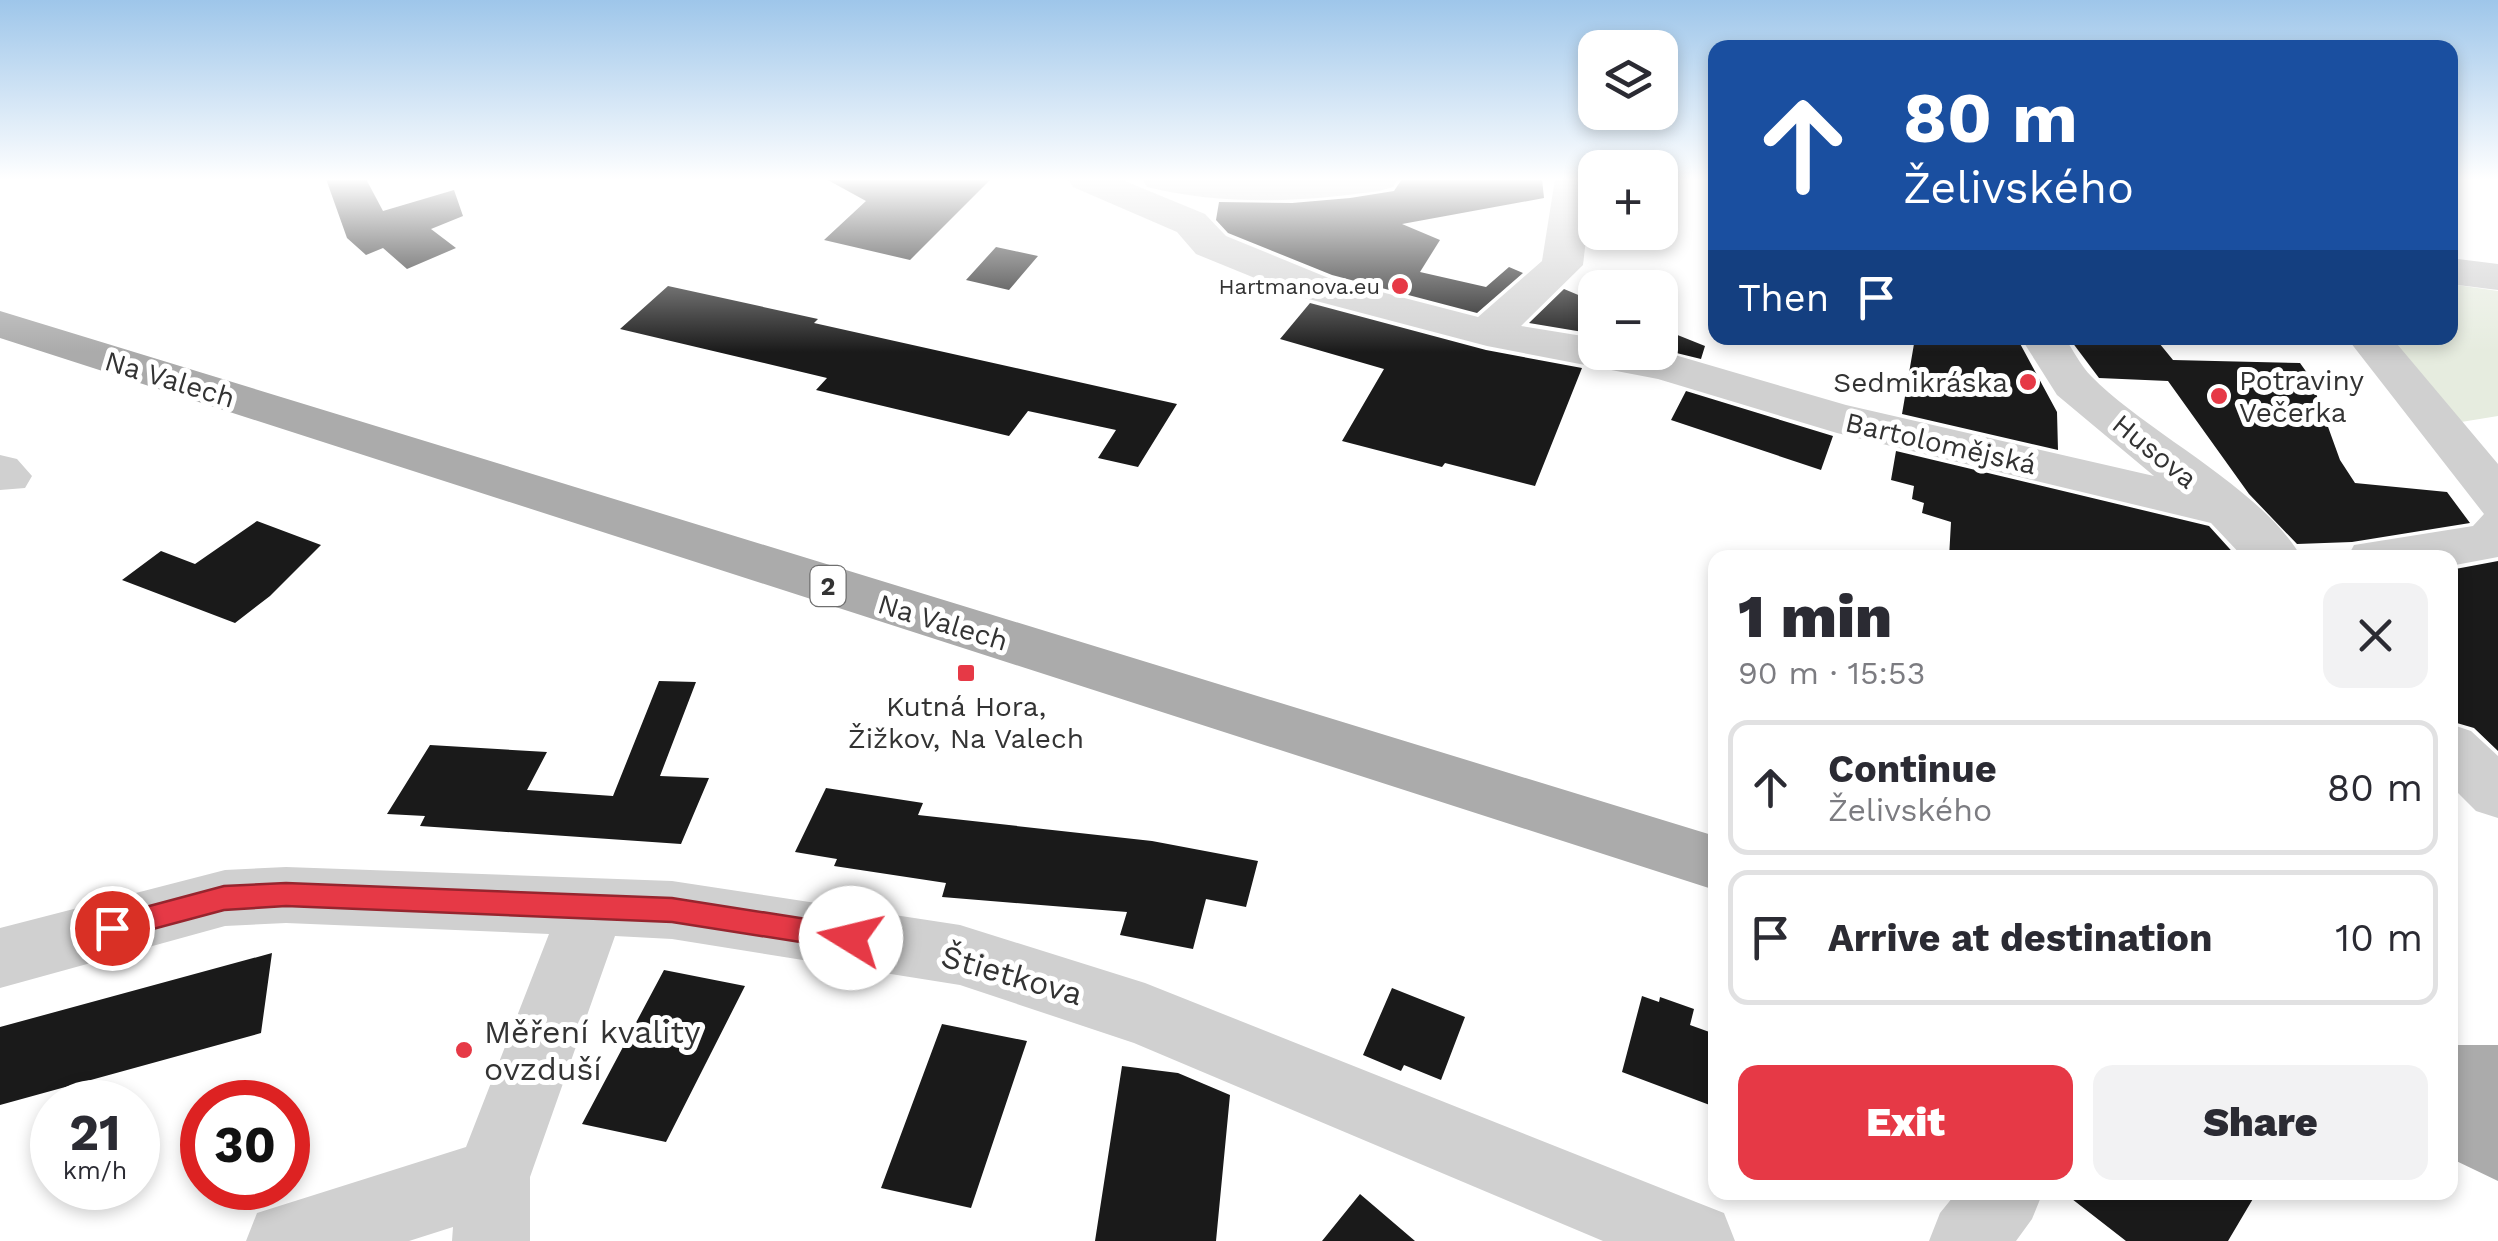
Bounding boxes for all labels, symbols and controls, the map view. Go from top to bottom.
map controls [1578,30,1678,370]
button: layers [1578,30,1678,130]
text: 80 m [1903,77,2078,159]
icon: ahead [1738,80,1868,210]
button: + [1578,150,1678,250]
text: Želivského [1903,161,2134,214]
button: − [1578,270,1678,370]
icon: arrive [1849,270,1904,325]
place label: Hartmanova.eu [1218,274,1380,299]
marker: Hartmanova.eu [1389,275,1411,297]
text: Then [1738,276,1829,320]
street label: Na Valech [101,344,239,415]
place label: Potraviny Večerka [2239,364,2364,429]
place label: Sedmikráska [1833,366,2008,399]
marker: Sedmikráska [2017,371,2039,393]
marker: Potraviny Večerka [2208,385,2230,407]
street label: Bartolomějská [1842,405,2040,482]
street label: Husova [2106,407,2204,496]
road number: 2 [810,566,846,606]
text: 1 min [1738,581,1892,652]
button: close [2323,583,2428,688]
street label: Na Valech [874,587,1012,658]
text: 90 m · 15:53 [1738,654,1925,692]
marker: Kutná Hora, Žižkov, Na Valech [955,662,977,684]
place label: Kutná Hora, Žižkov, Na Valech [848,690,1084,755]
text: Continue [1828,747,1997,791]
icon: ahead [1743,760,1798,815]
text: 80 m [2327,766,2423,810]
text: Želivského [1828,791,1992,829]
pin [70,886,155,971]
position arrow [799,886,903,990]
icon: arrive [85,901,140,956]
icon: arrive [1743,910,1798,965]
text: Arrive at destination [1828,916,2213,960]
text: 10 m [2335,916,2423,960]
street label: Štietkova [937,937,1087,1013]
place label: Měření kvality ovzduší [484,1013,701,1088]
marker: Měření kvality ovzduší [453,1039,475,1061]
button: Exit [1738,1065,2073,1180]
button: Share [2093,1065,2428,1180]
speed limit sign: 30 [180,1080,310,1210]
text: 21 [69,1103,121,1162]
text: km/h [63,1156,127,1185]

